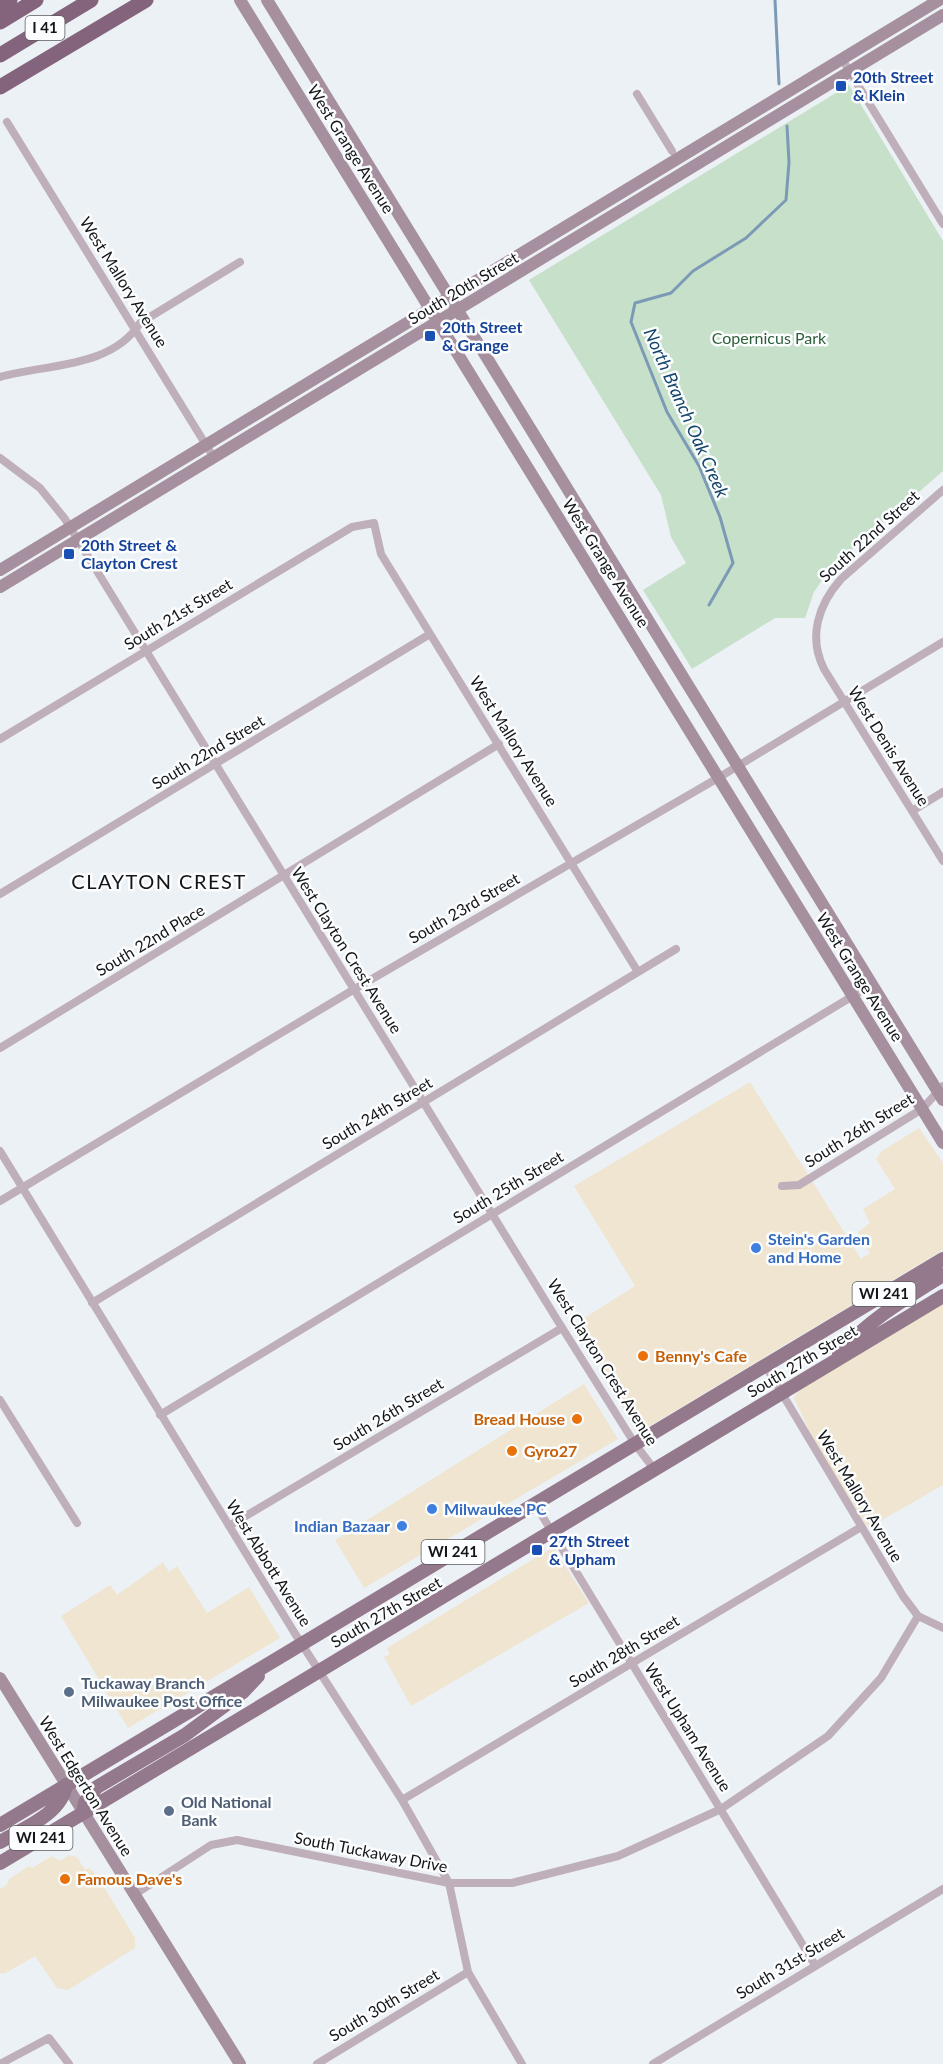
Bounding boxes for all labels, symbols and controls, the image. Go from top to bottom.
road number: I 41 [26,16,64,40]
place label: 20th Street & Klein [853,67,934,104]
marker: 20th Street & Klein [834,79,848,93]
street label: West Grange Avenue [304,81,399,217]
street label: West Mallory Avenue [77,213,172,350]
street label: South 20th Street [404,247,521,328]
place label: 20th Street & Grange [442,317,523,354]
water label: North Branch Oak Creek [640,325,734,501]
park label: Copernicus Park [712,328,827,347]
marker: 20th Street & Grange [423,329,437,343]
street label: South 22nd Street [815,486,923,586]
street label: West Grange Avenue [559,495,654,631]
place label: 20th Street & Clayton Crest [81,535,178,572]
marker: 20th Street & Clayton Crest [62,547,76,561]
street label: South 21st Street [120,574,235,653]
street label: West Mallory Avenue [467,672,562,809]
street label: West Denis Avenue [845,682,934,809]
street label: South 22nd Street [148,710,268,793]
street label: West Clayton Crest Avenue [288,863,407,1037]
street label: South 23rd Street [405,868,523,947]
district label: CLAYTON CREST [71,869,247,893]
street label: South 22nd Place [92,900,207,979]
street label: West Grange Avenue [813,909,908,1045]
street label: South 24th Street [318,1072,435,1153]
street label: South 26th Street [801,1088,917,1171]
street label: South 25th Street [449,1146,566,1227]
place label: Stein's Garden and Home [768,1229,870,1266]
marker: Stein's Garden and Home [749,1241,763,1255]
street label: West Clayton Crest Avenue [544,1275,663,1449]
road number: WI 241 [852,1282,916,1306]
street label: South 27th Street [743,1320,860,1401]
place label: Benny's Cafe [655,1346,747,1365]
marker: Benny's Cafe [636,1349,650,1363]
street label: South 26th Street [329,1373,446,1454]
place label: Bread House [473,1409,565,1428]
marker: Bread House [570,1412,584,1426]
street label: West Mallory Avenue [814,1426,907,1565]
place label: Gyro27 [524,1441,577,1460]
marker: Gyro27 [505,1444,519,1458]
street label: West Abbott Avenue [223,1496,316,1629]
place label: Milwaukee PC [444,1499,547,1518]
marker: Milwaukee PC [425,1502,439,1516]
place label: Indian Bazaar [294,1516,390,1535]
marker: Indian Bazaar [395,1519,409,1533]
place label: 27th Street & Upham [549,1531,630,1568]
road number: WI 241 [422,1540,484,1564]
marker: 27th Street & Upham [530,1543,544,1557]
street label: South 27th Street [327,1572,445,1651]
street label: South 28th Street [565,1610,682,1691]
street label: West Upham Avenue [641,1659,736,1794]
place label: Tuckaway Branch Milwaukee Post Office [81,1673,243,1710]
marker: Tuckaway Branch Milwaukee Post Office [62,1685,76,1699]
street label: West Edgerton Avenue [36,1712,137,1859]
place label: Old National Bank [181,1792,271,1829]
marker: Old National Bank [162,1804,176,1818]
road number: WI 241 [9,1826,72,1850]
street label: South Tuckaway Drive [293,1827,449,1876]
place label: Famous Dave's [77,1869,182,1888]
marker: Famous Dave's [58,1872,72,1886]
street label: South 31st Street [732,1923,847,2002]
street label: South 30th Street [325,1964,442,2045]

